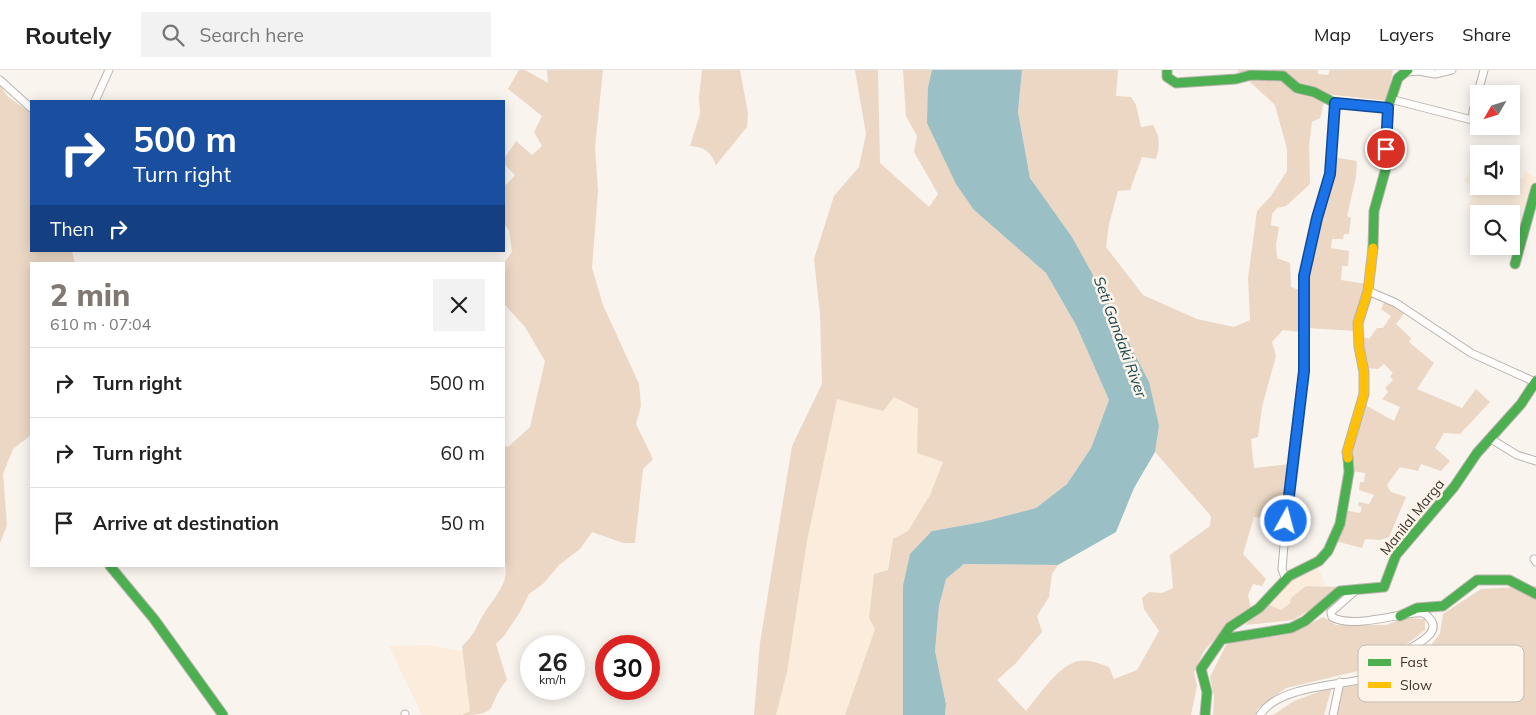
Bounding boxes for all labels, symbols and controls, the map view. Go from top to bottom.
search box [141,12,491,57]
text: Routely [25,20,111,50]
icon: search [159,21,187,49]
text: Search here [199,23,304,47]
text: Map [1314,23,1351,46]
text: Layers [1379,23,1434,46]
text: Share [1462,23,1511,46]
north arrow [1470,85,1520,135]
map controls [1470,85,1520,255]
text: 500 m [133,117,237,161]
icon: right [50,120,115,185]
pin [1365,128,1407,170]
icon: arrive [1372,135,1400,163]
button: sound [1470,145,1520,195]
text: Turn right [133,160,231,188]
button: search [1470,205,1520,255]
icon: right [104,215,132,243]
text: Then [50,217,94,241]
water label: Seti Gandaki River [1090,274,1151,401]
text: 2 min [50,276,130,314]
button: close [433,279,485,331]
text: 610 m · 07:04 [50,314,151,334]
icon: right [50,369,78,397]
text: Turn right [93,371,182,395]
text: 500 m [429,371,485,395]
icon: right [50,439,78,467]
text: Turn right [93,441,182,465]
text: 60 m [441,441,485,465]
street label: Manilal Marga [1376,475,1448,559]
position arrow [1259,494,1311,546]
icon: arrive [50,509,78,537]
text: Arrive at destination [93,511,279,535]
text: 50 m [441,511,485,535]
speed limit sign: 30 [595,635,660,700]
legend [1358,645,1524,702]
text: 26 [537,646,568,677]
text: Fast [1400,653,1428,671]
text: km/h [539,672,566,687]
text: Slow [1400,676,1432,694]

